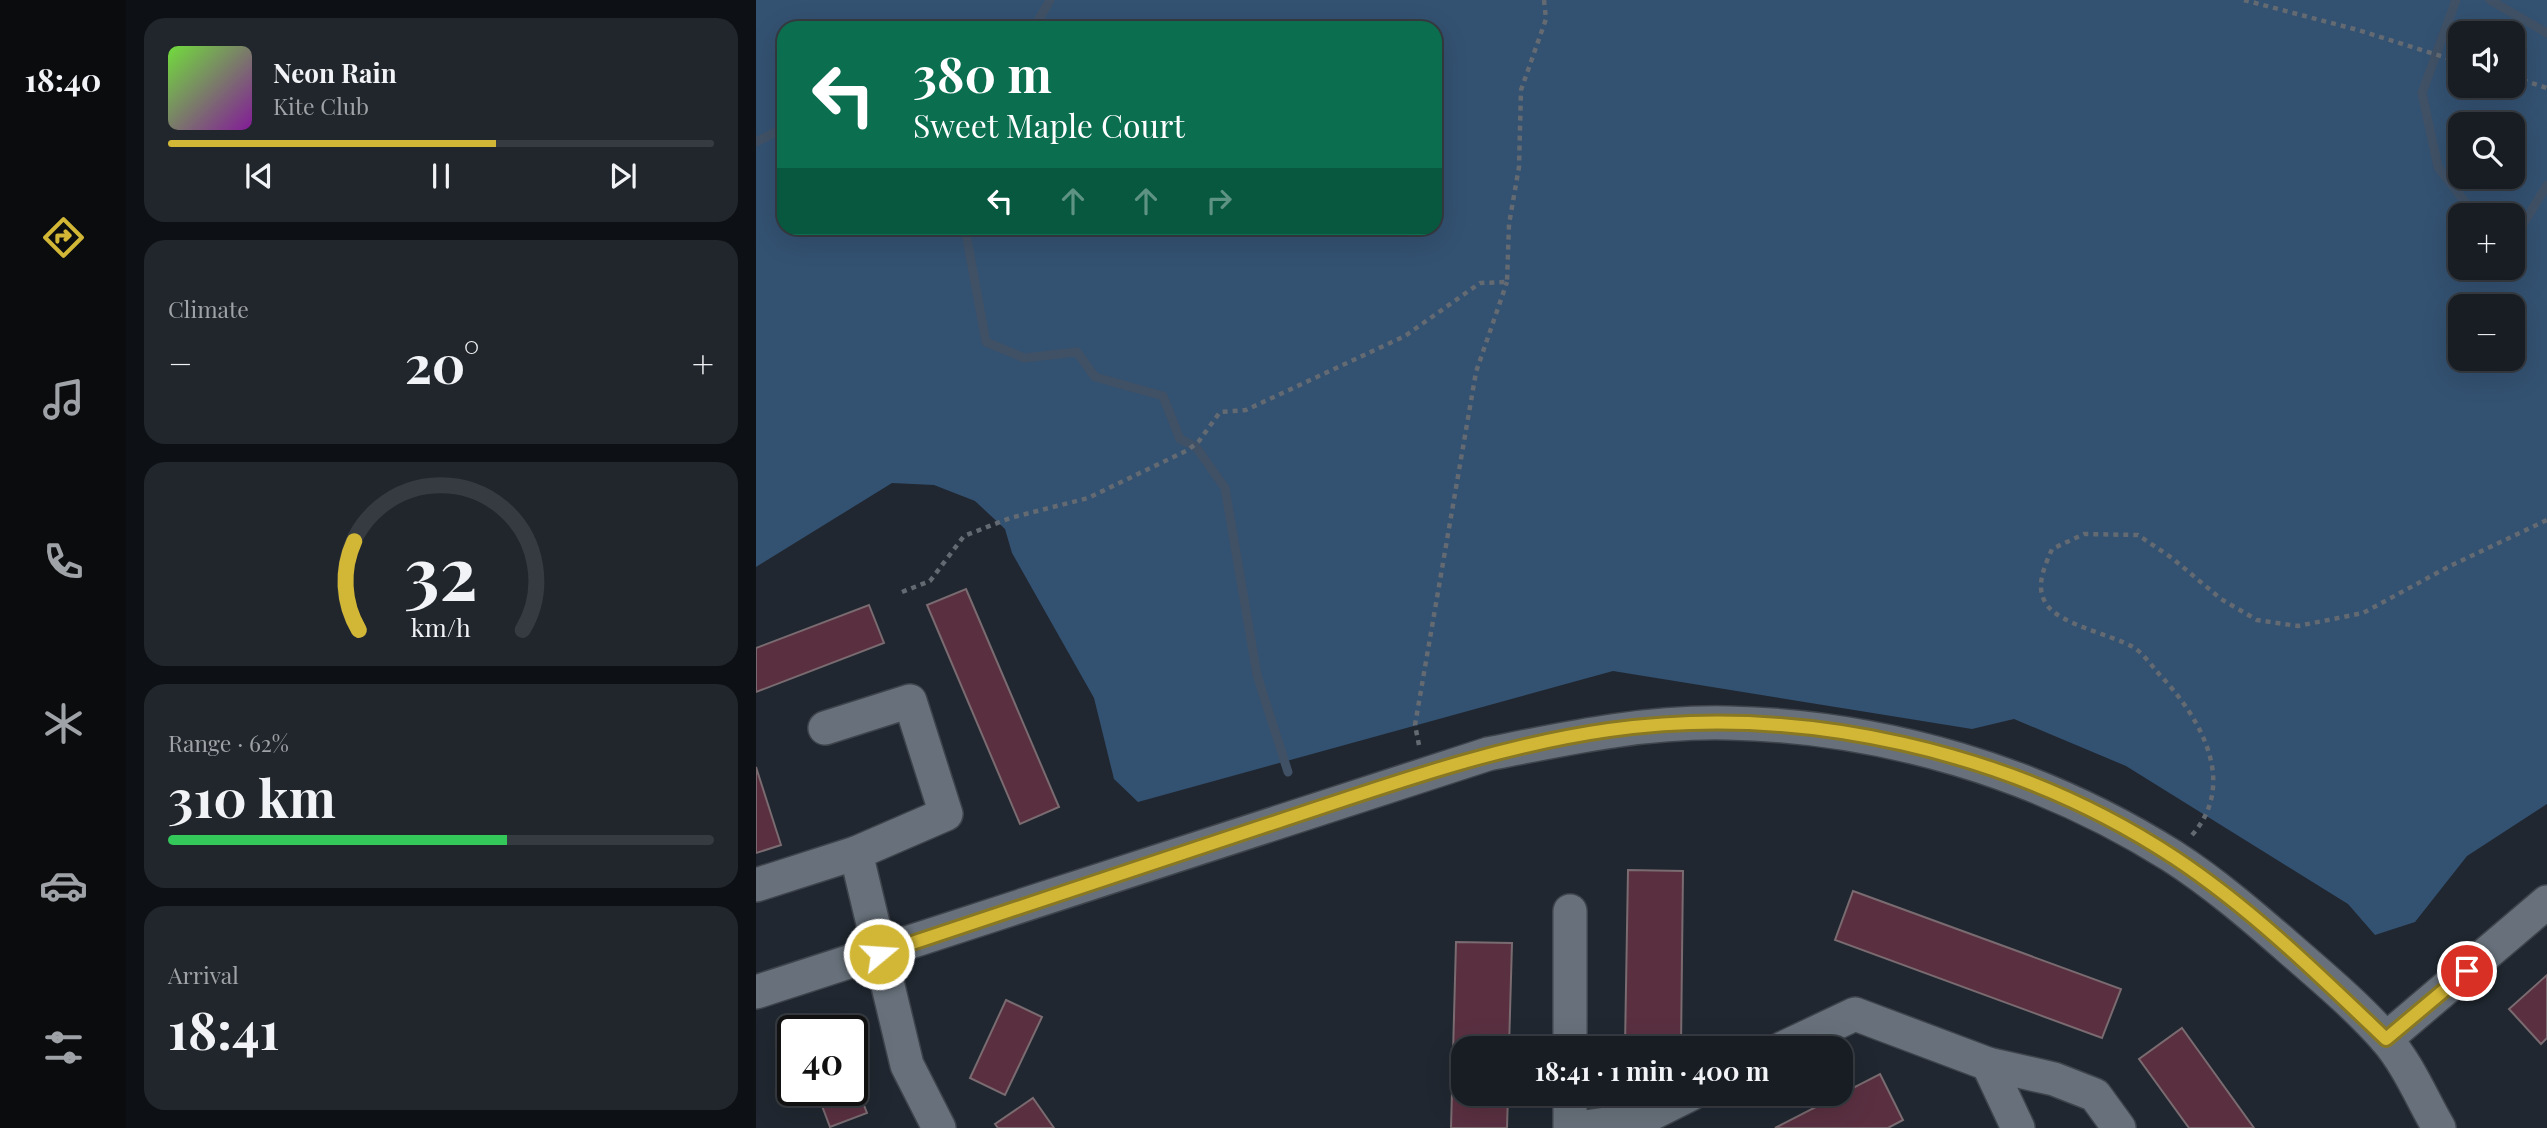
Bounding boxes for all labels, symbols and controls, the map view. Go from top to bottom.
map controls [2448,21,2525,371]
button: sound [2448,21,2525,98]
text: 380 m [913,40,1052,105]
icon: left [798,49,889,140]
text: Neon Rain [273,55,397,90]
text: 18:40 [24,57,102,100]
text: Kite Club [273,90,369,121]
text: Sweet Maple Court [913,103,1185,146]
button: search [2448,112,2525,189]
icon: previous [240,157,278,195]
icon: pause [422,157,460,195]
icon: next [604,157,642,195]
icon: left [981,182,1019,220]
icon: ahead [1054,182,1092,220]
icon: ahead [1127,182,1165,220]
icon: right [1200,182,1238,220]
button: + [2448,203,2525,280]
icon: directions [39,213,88,262]
text: Climate [168,293,249,324]
button: − [2448,294,2525,371]
text: 20° [405,328,480,397]
text: − [168,337,193,388]
text: + [692,337,714,388]
icon: music [39,375,88,424]
text: 32 [404,521,478,618]
icon: phone [39,537,88,586]
text: km/h [411,610,471,643]
icon: climate [39,699,88,748]
text: Range · 62% [168,727,289,758]
text: 310 km [168,762,336,831]
icon: car [39,861,88,910]
position arrow [842,917,916,991]
pin [2437,941,2497,1001]
icon: arrive [2448,952,2486,990]
text: Arrival [168,959,239,990]
text: 18:41 [168,994,280,1063]
speed limit sign: 40 [777,1015,868,1106]
icon: filters [39,1023,88,1072]
text: 18:41 · 1 min · 400 m [1535,1053,1769,1088]

